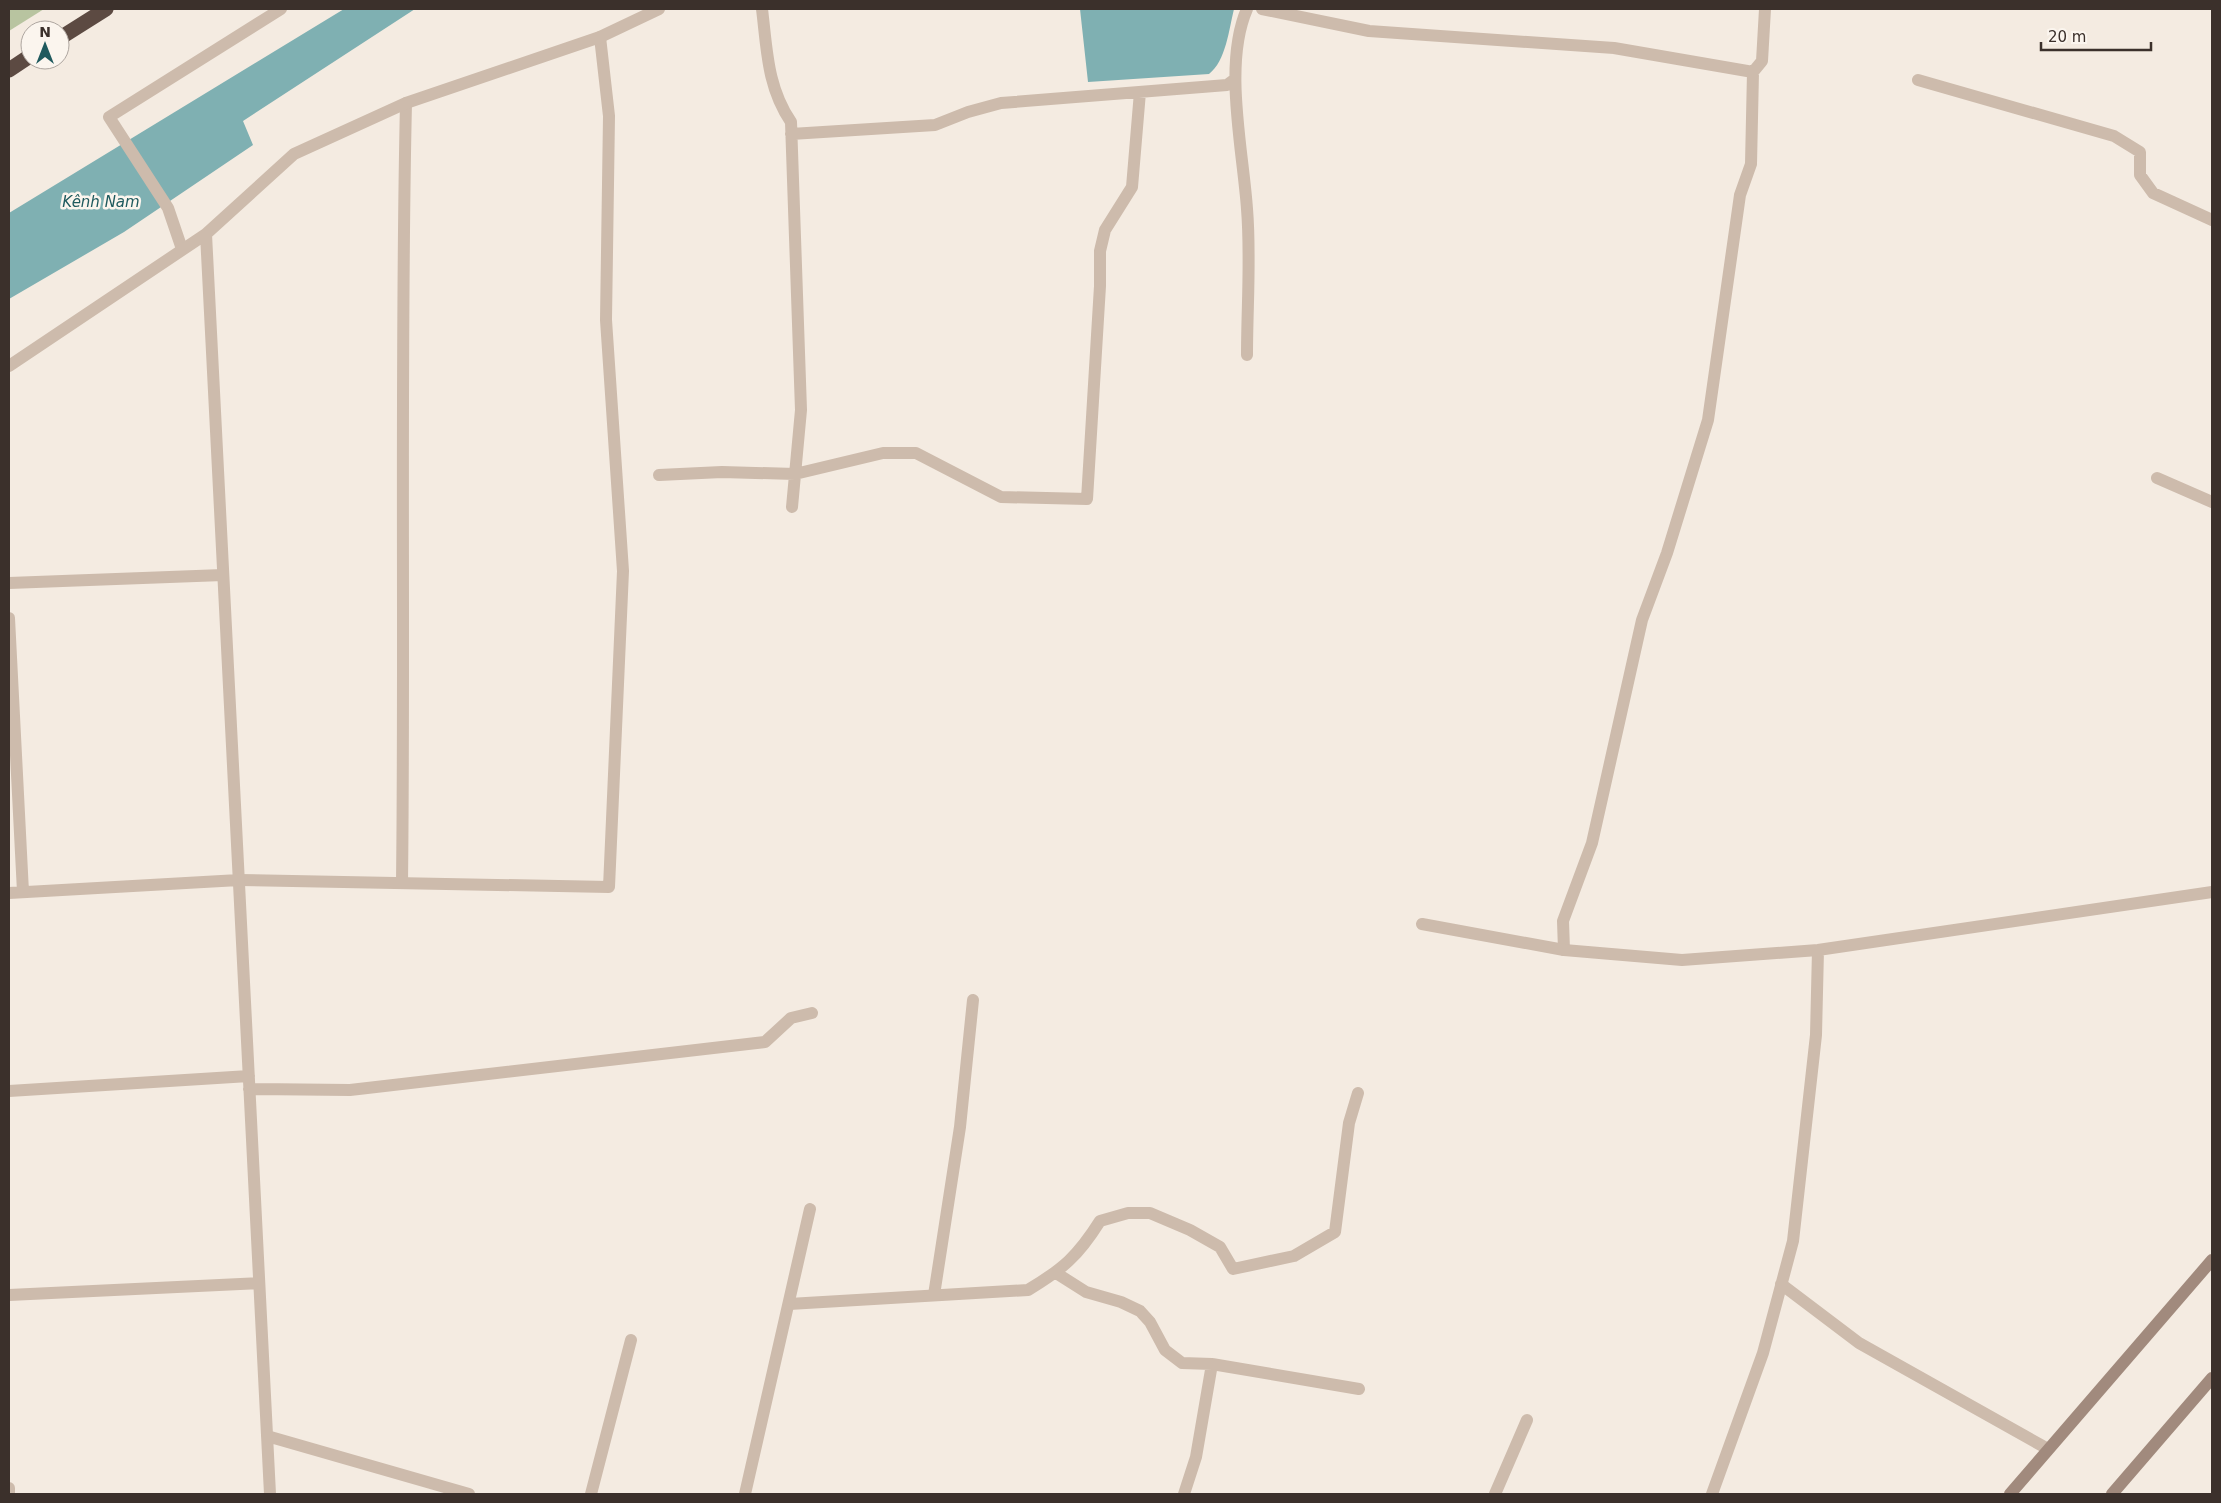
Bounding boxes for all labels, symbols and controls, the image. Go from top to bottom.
north arrow [20,20,70,70]
scale bar [2041,20,2151,52]
text: N [39,24,51,40]
text: 20 m [2048,28,2086,46]
water label: Kênh Nam [62,193,140,211]

